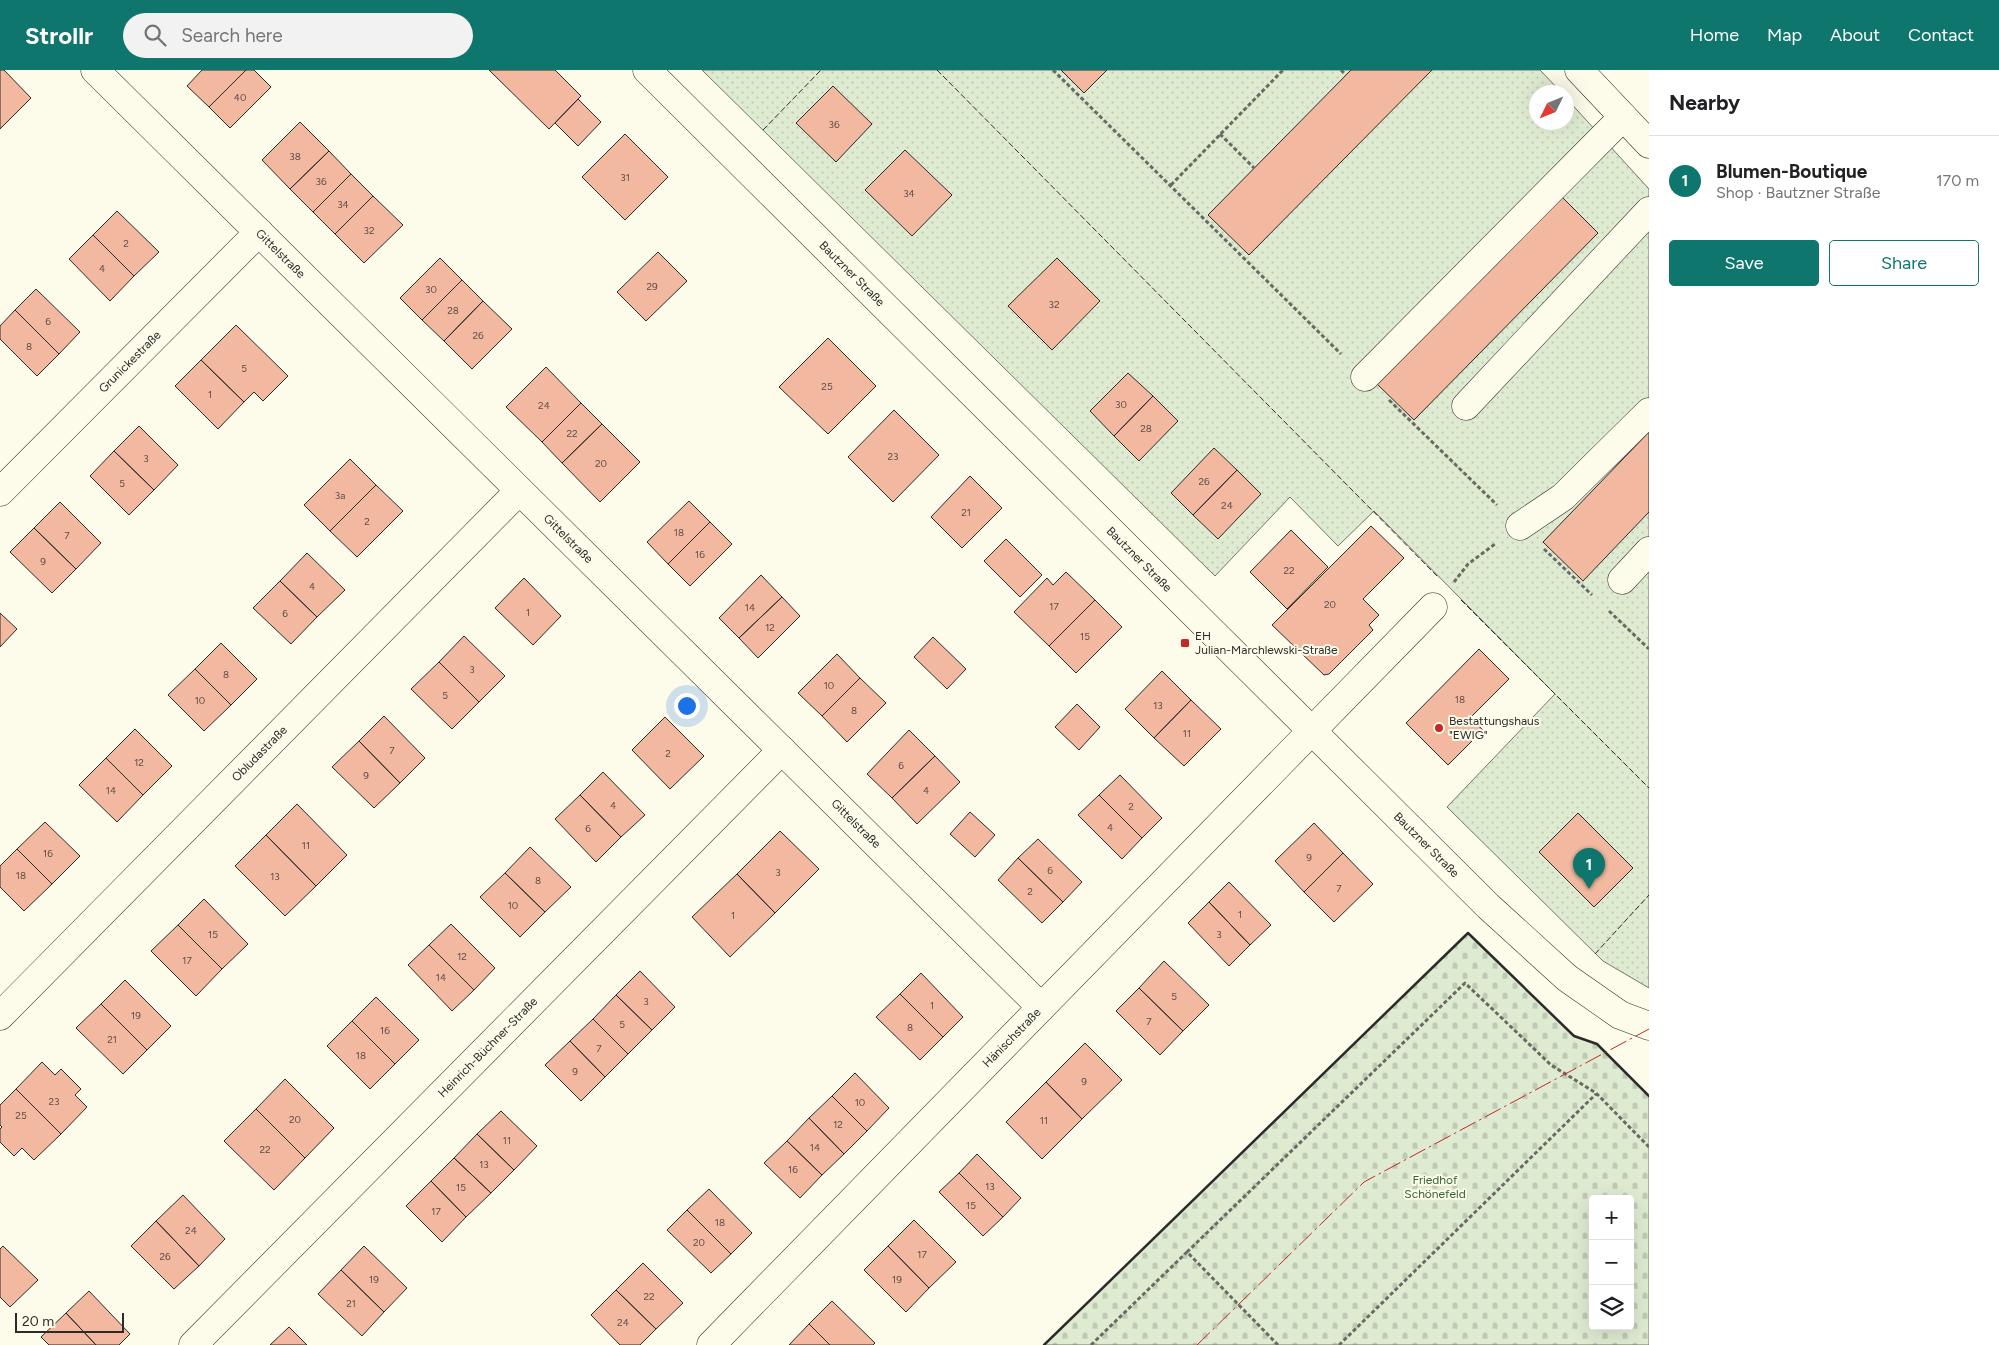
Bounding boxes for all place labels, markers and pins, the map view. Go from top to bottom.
place label: EH Julian-Marchlewski-Straße [1195,629,1338,657]
marker: EH Julian-Marchlewski-Straße [1179,637,1191,649]
place label: Bestattungshaus "EWIG" [1449,714,1540,742]
marker: Bestattungshaus "EWIG" [1433,722,1445,734]
pin: 1 [1573,848,1605,889]

